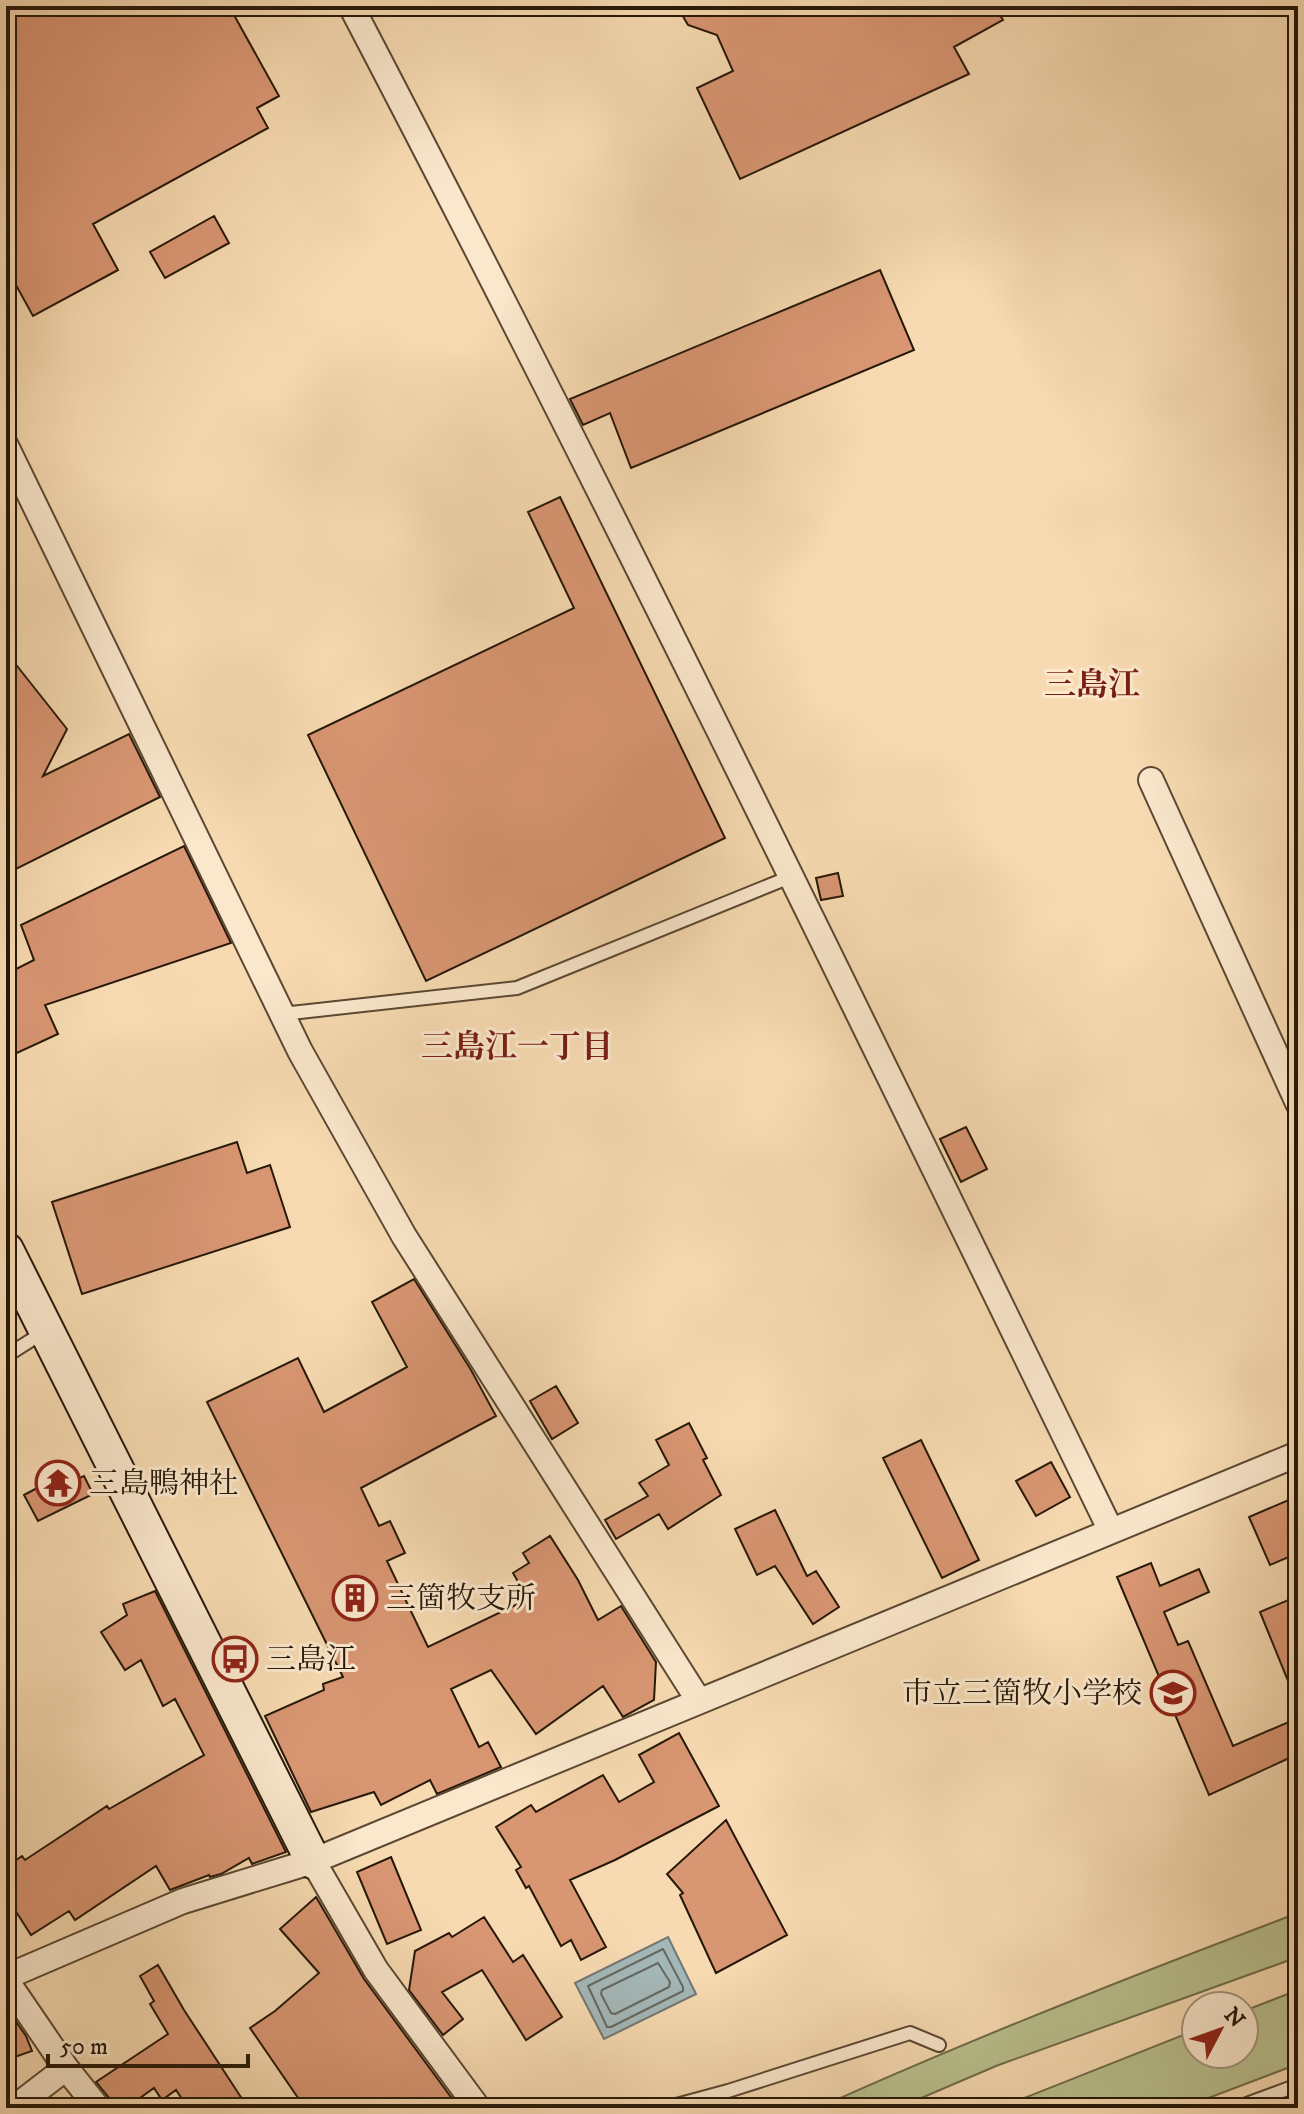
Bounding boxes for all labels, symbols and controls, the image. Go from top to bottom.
district label: 三島江 [1044,666,1140,706]
district label: 三島江一丁目 [421,1028,613,1068]
temple icon: 三島鴨神社 [34,1459,82,1507]
place label: 三島鴨神社 [89,1466,239,1503]
building icon: 三箇牧支所 [331,1574,379,1622]
place label: 三箇牧支所 [386,1581,536,1618]
bus stop icon: 三島江 [211,1635,259,1683]
place label: 三島江 [266,1642,356,1679]
school or university icon: 市立三箇牧小学校 [1149,1669,1197,1717]
place label: 市立三箇牧小学校 [902,1676,1142,1713]
north arrow [1180,1990,1260,2070]
text: N [1218,2002,1250,2034]
scale bar [48,2018,248,2068]
text: 50 m [60,2032,108,2062]

